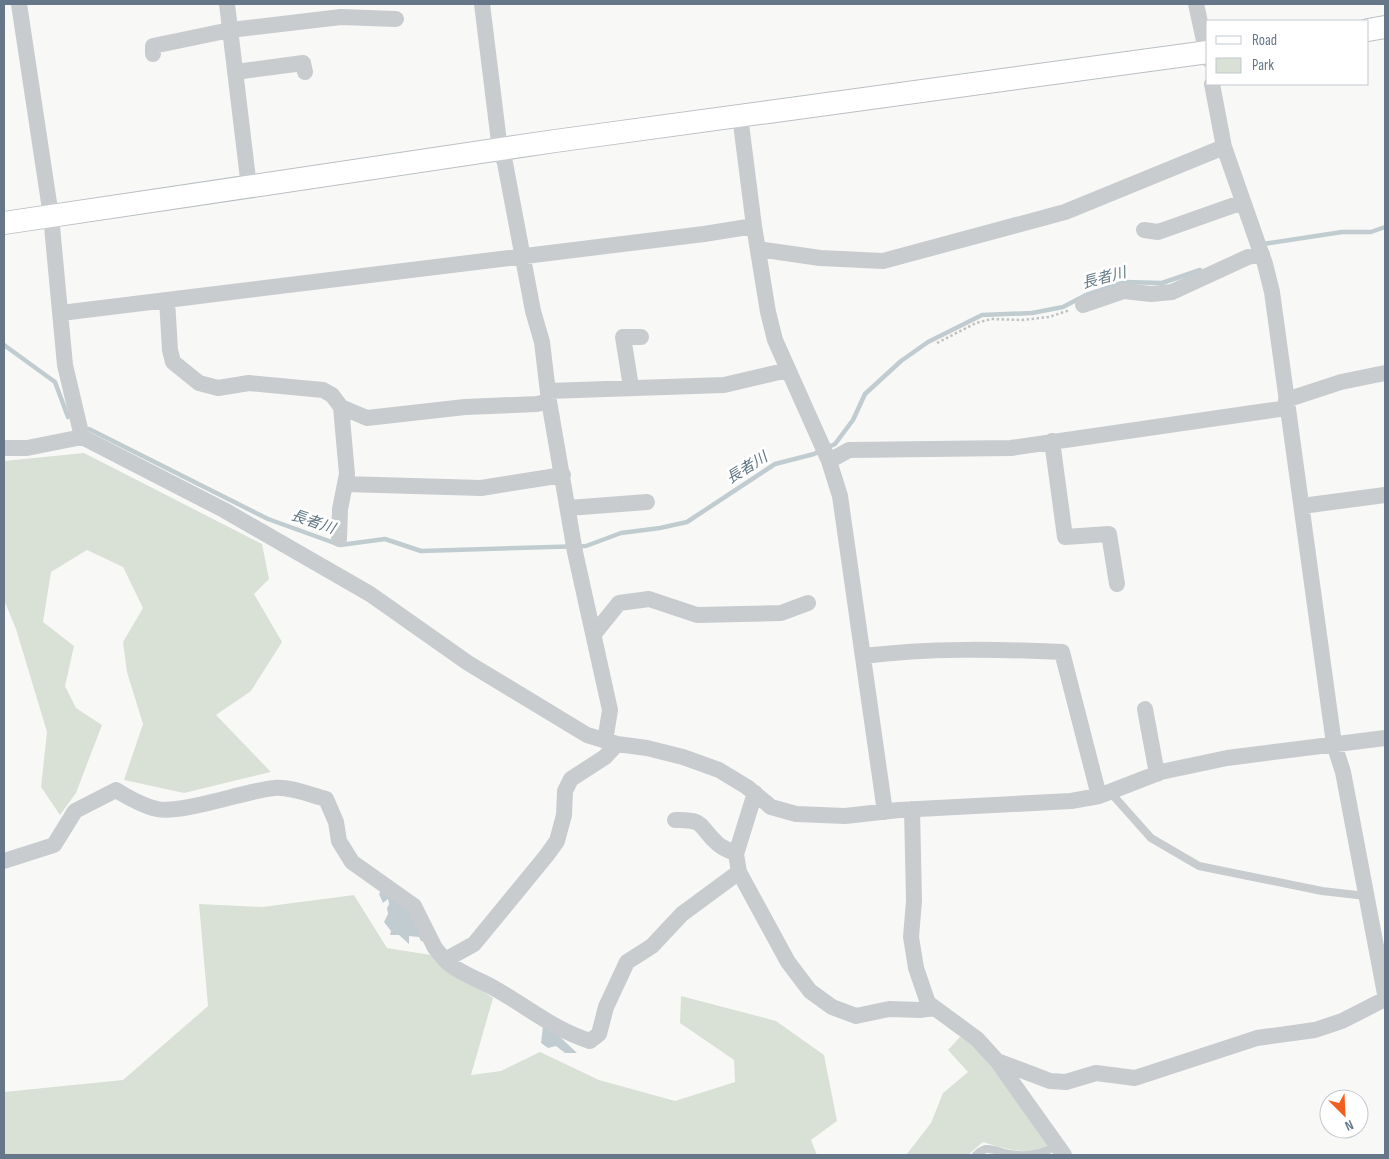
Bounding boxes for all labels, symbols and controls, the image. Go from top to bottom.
legend [1206,20,1369,85]
text: Road [1252,31,1277,50]
text: Park [1252,56,1274,75]
water label: 長者川 [1080,262,1130,293]
water label: 長者川 [723,447,773,488]
water label: 長者川 [289,506,339,539]
north arrow [1319,1089,1369,1139]
text: N [1342,1116,1356,1135]

